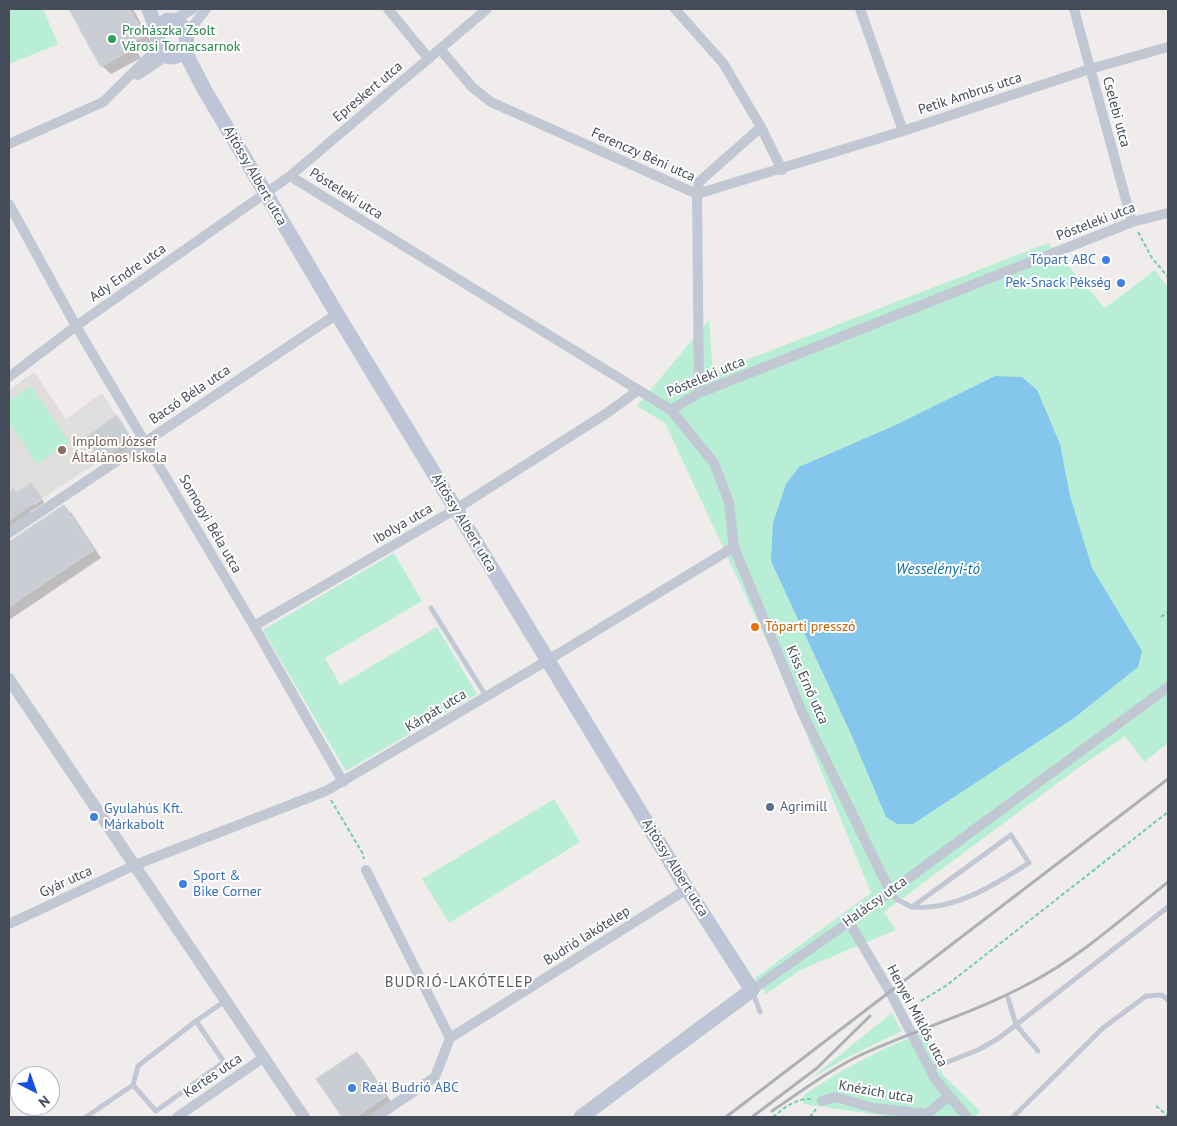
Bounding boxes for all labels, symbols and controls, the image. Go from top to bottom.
place label: Prohászka Zsolt Városi Tornacsarnok [122,23,241,56]
marker: Prohászka Zsolt Városi Tornacsarnok [106,33,118,45]
street label: Epreskert utca [330,58,406,126]
street label: Petik Ambrus utca [916,69,1024,119]
street label: Cselebi utca [1099,75,1133,149]
street label: Ajtóssy Albert utca [220,123,290,229]
street label: Ferenczy Béni utca [588,125,698,185]
street label: Pósteleki utca [306,165,386,223]
street label: Pósteleki utca [1054,199,1138,245]
street label: Ady Endre utca [86,240,170,306]
place label: Tópart ABC [1030,252,1096,268]
marker: Tópart ABC [1100,254,1112,266]
place label: Pek-Snack Pékség [1005,275,1111,291]
marker: Pek-Snack Pékség [1115,277,1127,289]
street label: Pósteleki utca [664,353,748,401]
street label: Bacsó Béla utca [146,362,234,428]
place label: Implom József Általános Iskola [72,434,167,467]
marker: Implom József Általános Iskola [56,444,68,456]
street label: Ajtóssy Albert utca [428,471,500,575]
street label: Somogyi Béla utca [175,472,245,576]
street label: Ibolya utca [370,500,436,548]
water label: Wesselényi-tó [896,561,980,579]
place label: Tóparti presszó [765,619,855,635]
marker: Tóparti presszó [749,621,761,633]
street label: Kiss Ernő utca [782,643,832,727]
street label: Kárpát utca [402,686,470,736]
place label: Agrimill [780,799,827,815]
place label: Gyulahús Kft. Márkabolt [104,801,183,834]
marker: Agrimill [764,801,776,813]
marker: Gyulahús Kft. Márkabolt [88,811,100,823]
street label: Ajtóssy Albert utca [638,816,712,920]
street label: Gyár utca [37,863,95,901]
place label: Sport & Bike Corner [193,868,262,900]
street label: Halácsy utca [840,873,910,931]
marker: Sport & Bike Corner [177,878,189,890]
street label: Budrió lakótelep [541,903,633,969]
street label: Henyei Miklós utca [883,962,951,1070]
district label: BUDRIÓ-LAKÓTELEP [383,974,535,992]
street label: Kertes utca [181,1050,245,1102]
north arrow [10,1066,60,1116]
street label: Knézich utca [837,1077,915,1107]
place label: Reál Budrió ABC [362,1080,459,1096]
marker: Reál Budrió ABC [346,1082,358,1094]
text: N [35,1092,54,1111]

